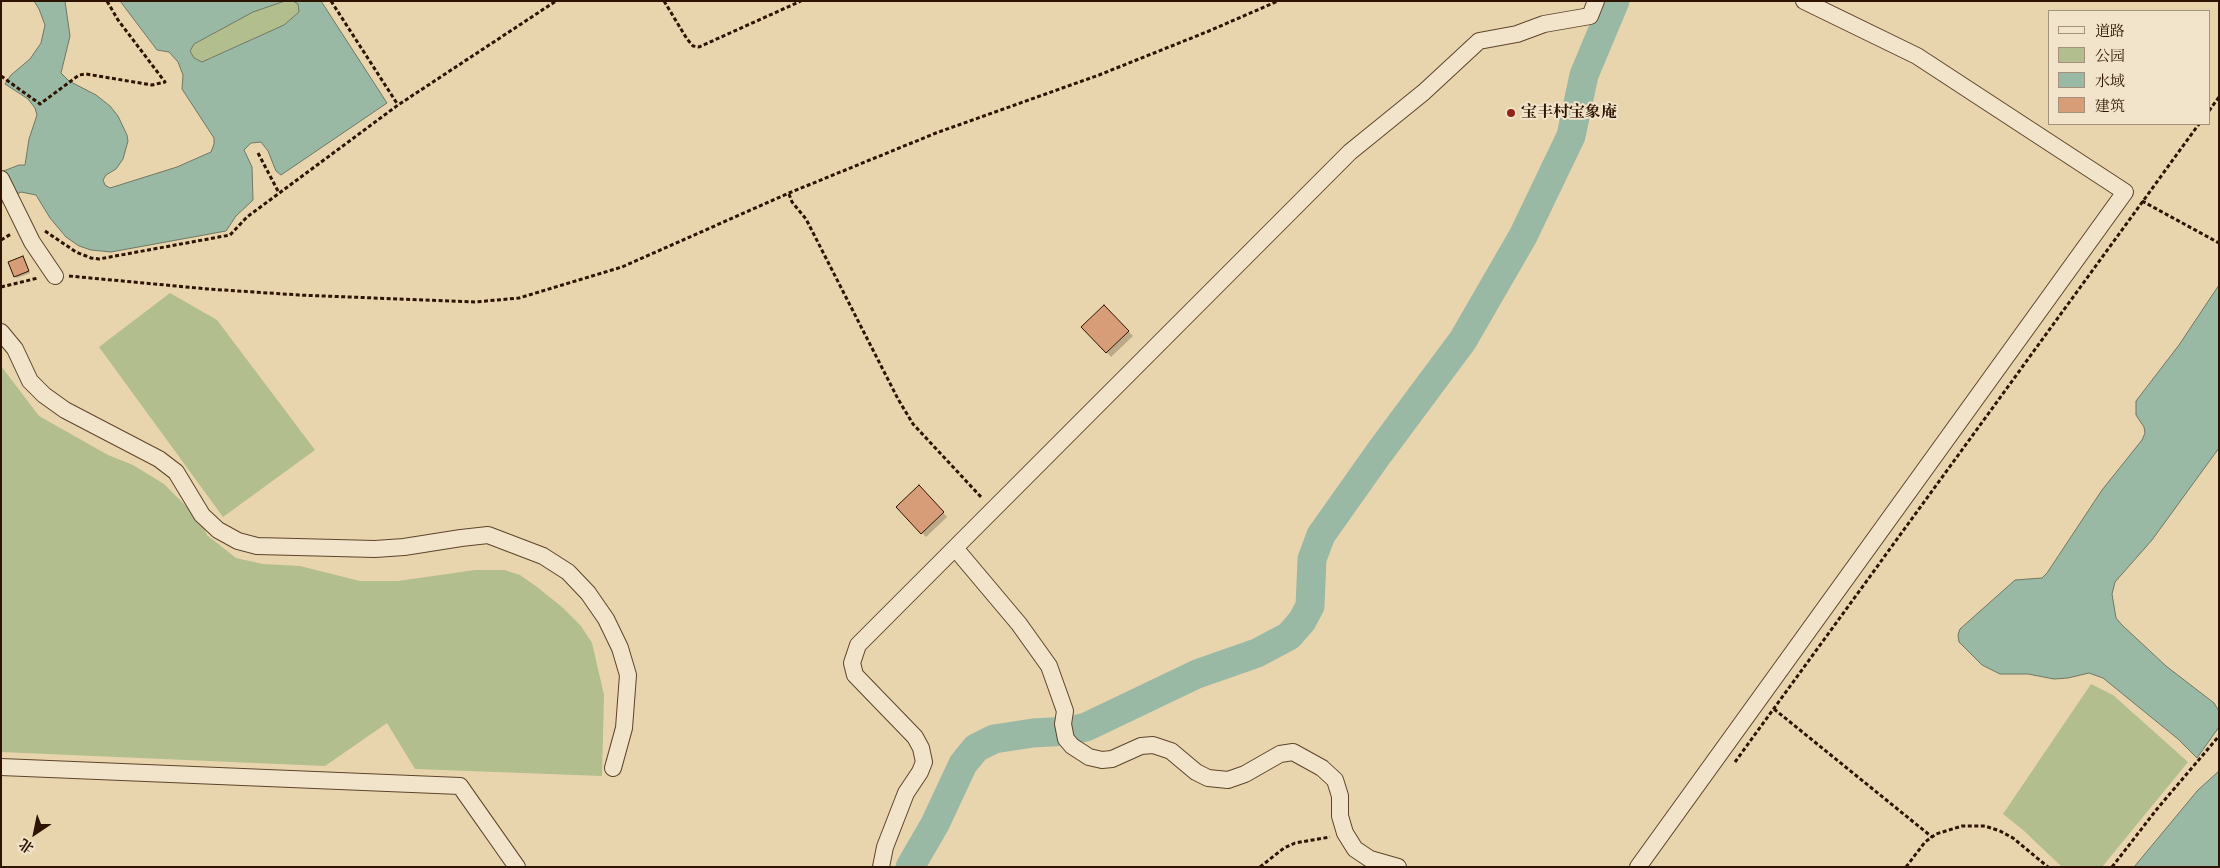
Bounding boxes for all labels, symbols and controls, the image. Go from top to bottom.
legend [2048,10,2210,125]
text: 道路 [2095,21,2125,41]
text: 公园 [2095,46,2125,66]
text: 水域 [2095,71,2125,91]
text: 建筑 [2095,96,2125,116]
place label: 宝丰村宝象庵 [1521,103,1617,123]
marker: 宝丰村宝象庵 [1505,107,1517,119]
north arrow [10,808,60,858]
text: 北 [15,834,37,858]

